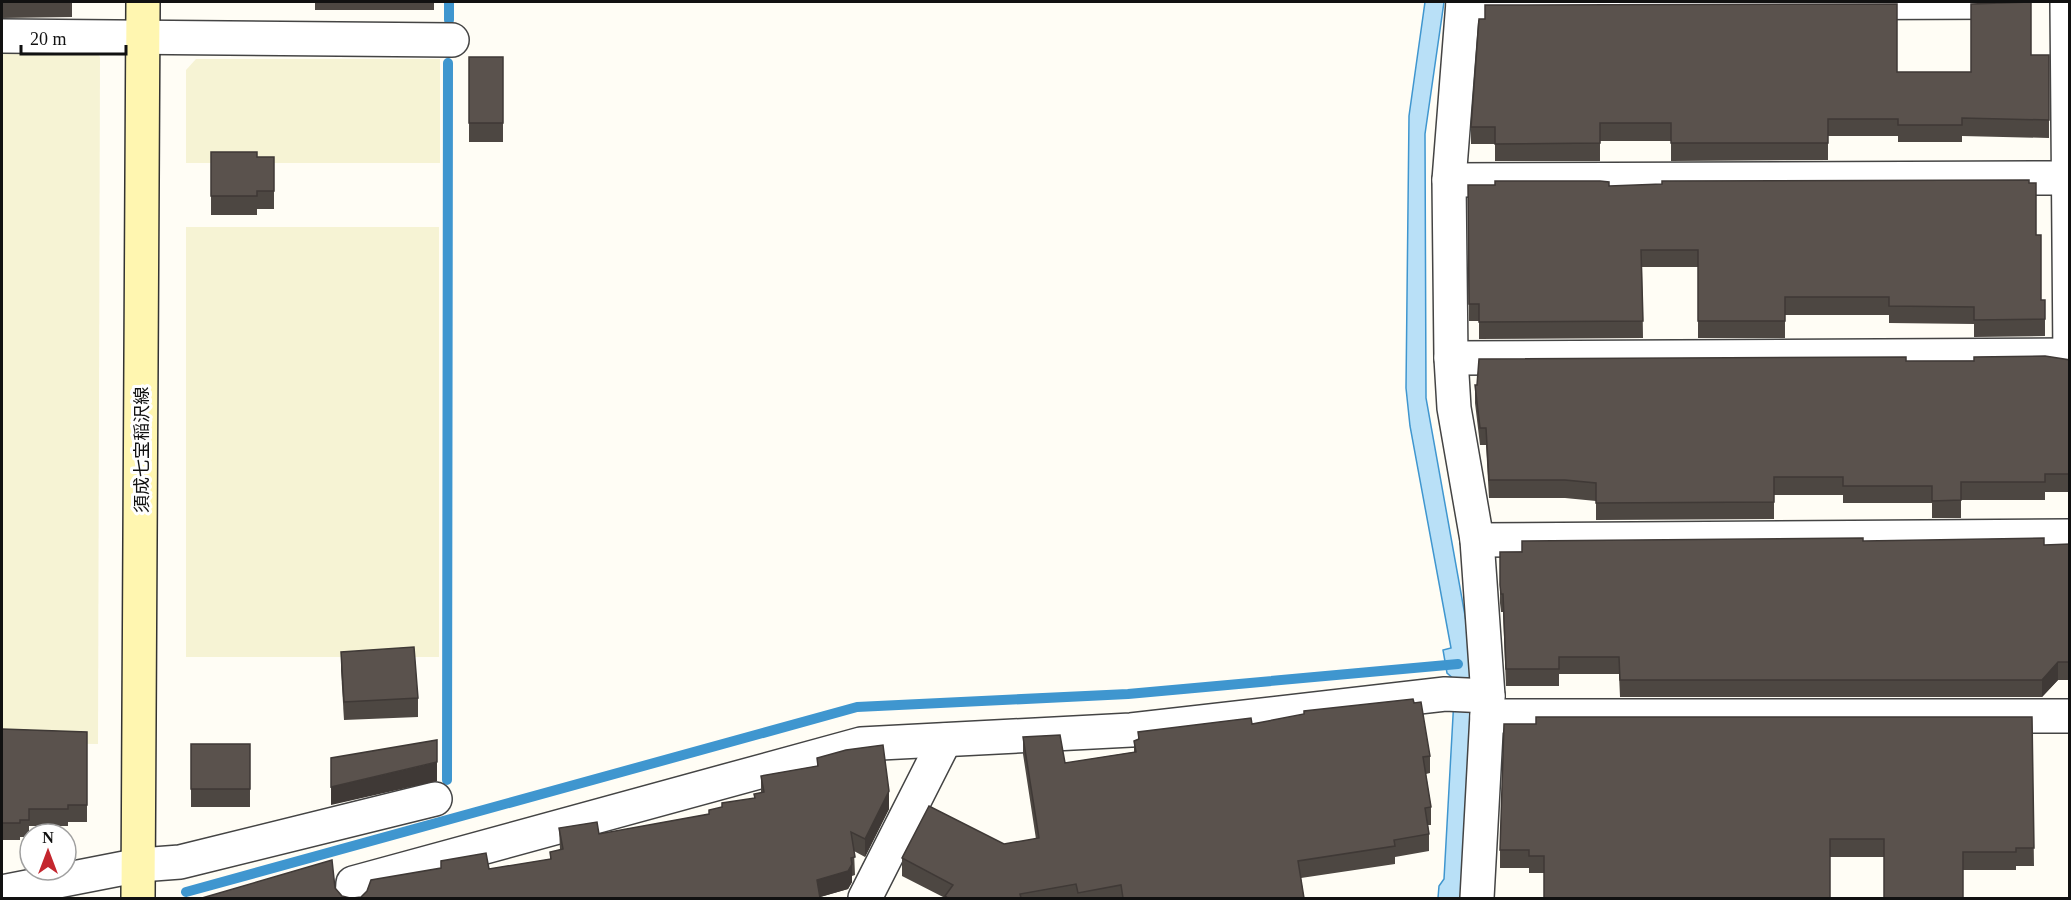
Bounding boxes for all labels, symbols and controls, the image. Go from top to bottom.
scale bar [21,18,126,56]
text: 20 m [30,29,67,49]
street label: 須成七宝稲沢線 [132,387,152,513]
north arrow [18,822,78,882]
text: N [42,829,54,846]

